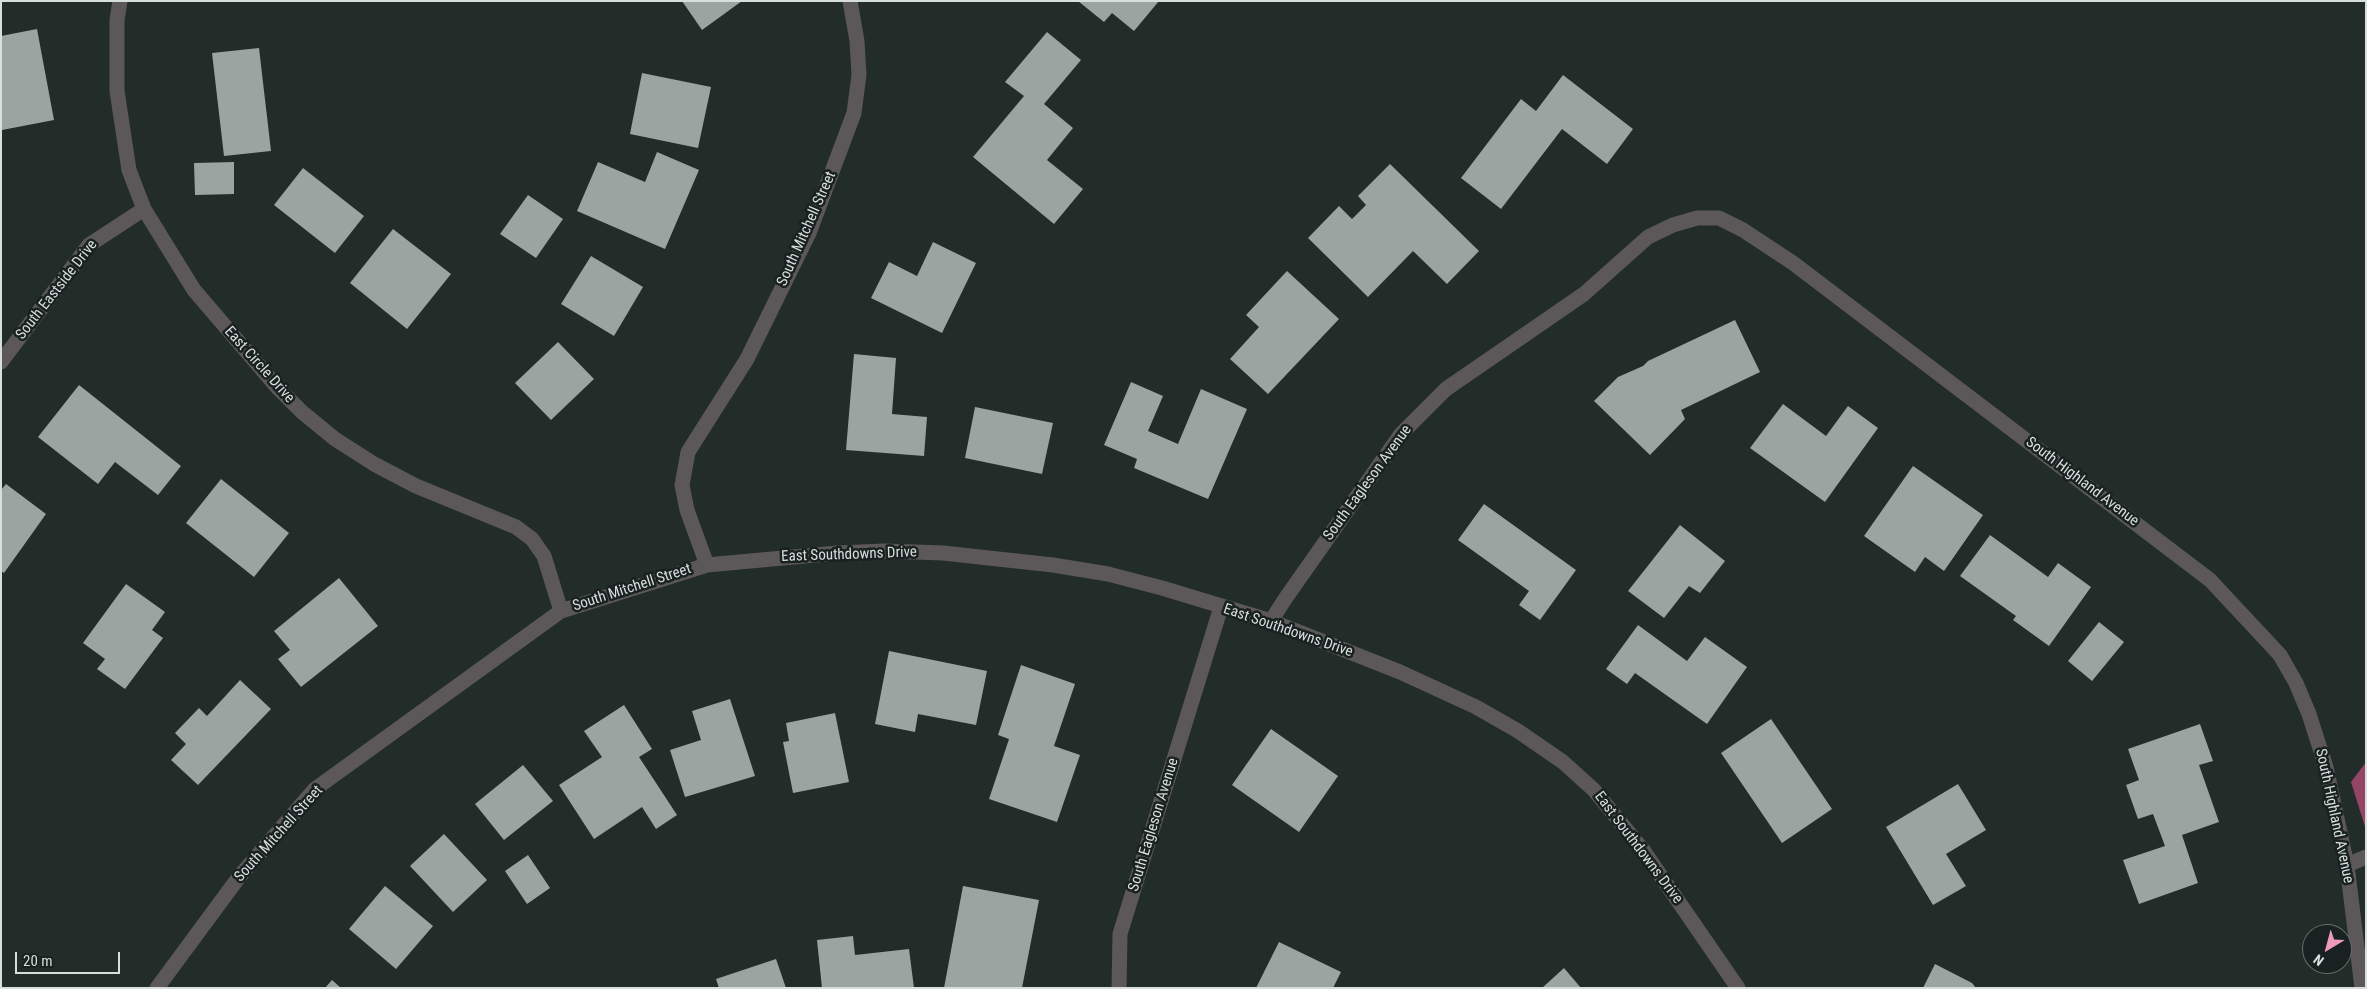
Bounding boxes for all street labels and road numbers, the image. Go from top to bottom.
street label: South Mitchell Street [774,169,840,289]
street label: South Eastside Drive [12,236,102,344]
street label: East Circle Drive [220,323,298,407]
street label: South Eagleson Avenue [1320,422,1416,544]
street label: South Highland Avenue [2022,434,2142,530]
street label: East Southdowns Drive [781,544,917,566]
street label: South Mitchell Street [570,560,694,616]
street label: East Southdowns Drive [1221,600,1355,662]
street label: South Highland Avenue [2311,747,2357,885]
street label: South Eagleson Avenue [1125,756,1183,894]
street label: South Mitchell Street [231,782,327,886]
street label: East Southdowns Drive [1590,788,1686,908]

